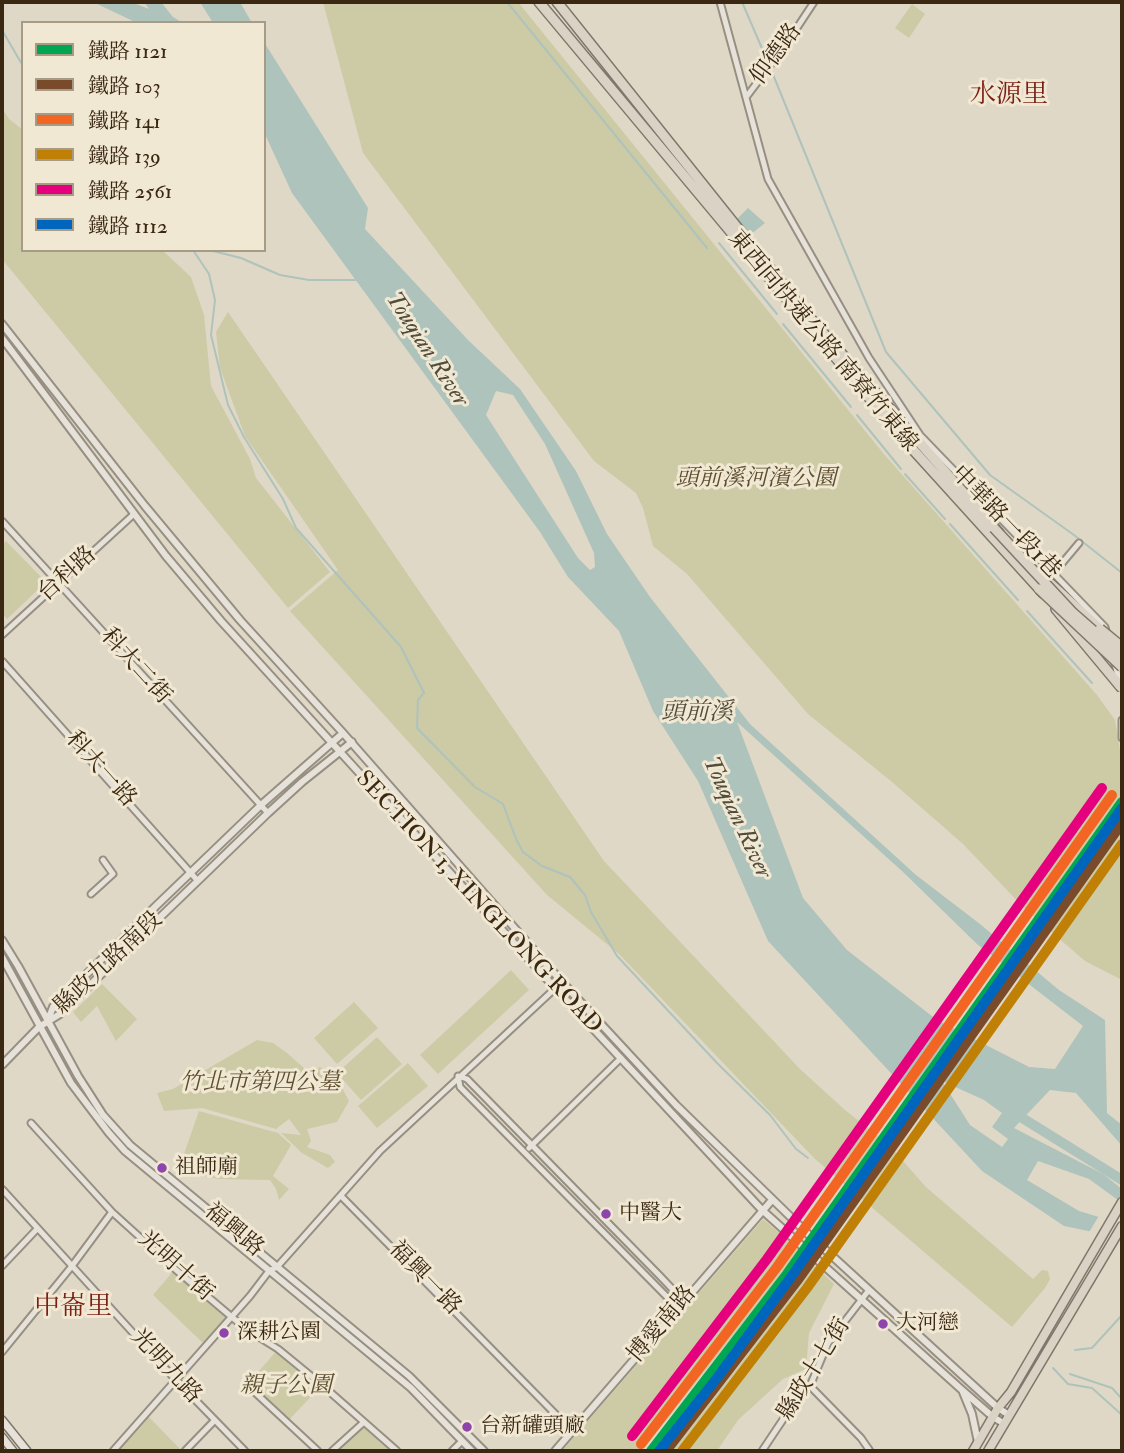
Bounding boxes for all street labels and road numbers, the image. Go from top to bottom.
street label: 仰德路 [746,19,808,91]
street label: 東西向快速公路 南寮竹東線 [721,226,923,458]
street label: 中華路一段1巷 [944,461,1066,585]
street label: 台科路 [33,542,103,608]
street label: 科大二街 [94,624,176,710]
street label: 科大一路 [59,727,141,813]
street label: SECTION 1, XINGLONG ROAD [349,766,607,1040]
street label: 縣政九路南段 [49,907,169,1021]
street label: 福興路 [198,1198,268,1264]
street label: 光明十街 [132,1226,218,1308]
street label: 福興一路 [382,1236,466,1322]
street label: 博愛南路 [623,1281,703,1369]
street label: 縣政十七街 [773,1314,857,1426]
street label: 光明九路 [124,1324,206,1410]

